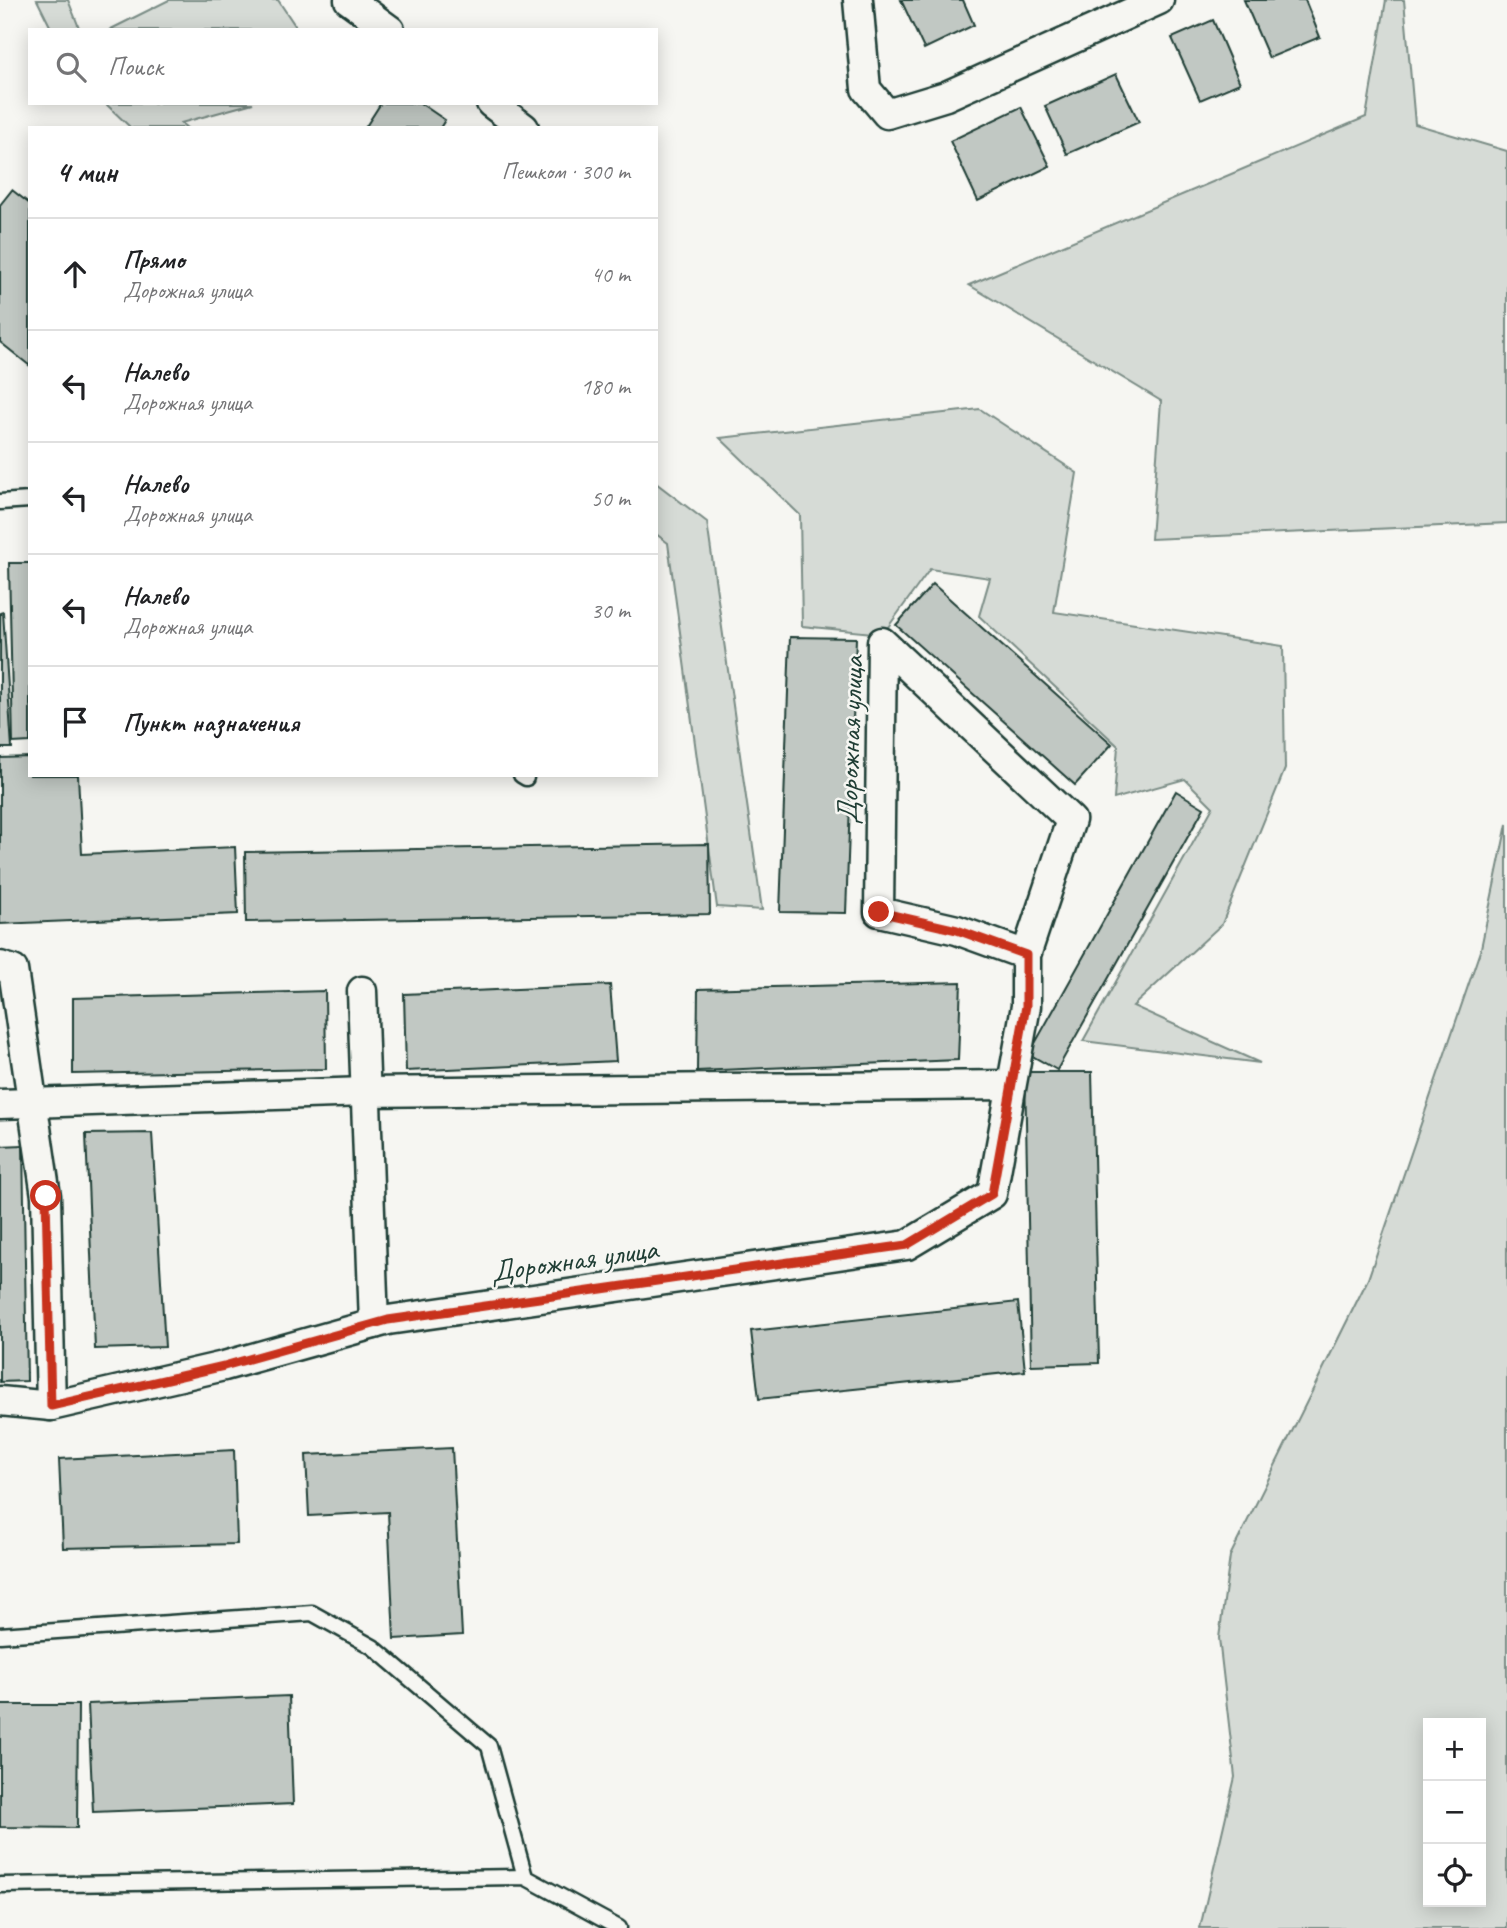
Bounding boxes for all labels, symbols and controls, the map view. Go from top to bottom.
search box [28,28,658,105]
icon: search [52,48,90,86]
text: Поиск [108,50,163,83]
text: 4 мин [56,153,117,191]
text: Пешком · 300 m [502,157,630,186]
text: Прямо [123,243,185,276]
icon: ahead [56,255,94,293]
text: 40 m [591,260,630,289]
text: Дорожная улица [123,276,252,305]
text: Налево [123,355,189,388]
icon: left [56,367,94,405]
text: 180 m [581,372,630,401]
text: Дорожная улица [123,388,252,417]
text: Налево [123,467,189,500]
icon: left [56,479,94,517]
text: 50 m [591,484,630,513]
text: Дорожная улица [123,500,252,529]
text: Налево [123,579,189,612]
icon: left [56,591,94,629]
text: 30 m [591,596,630,625]
text: Дорожная улица [123,612,252,641]
street label: Дорожная улица [828,653,872,825]
icon: arrive [56,703,94,741]
text: Пункт назначения [123,706,299,739]
route end [863,896,894,927]
route start [30,1180,61,1211]
street label: Дорожная улица [488,1229,662,1291]
map controls [1423,1718,1486,1907]
button: + [1423,1718,1486,1781]
button: − [1423,1781,1486,1844]
button: locate [1423,1844,1486,1907]

